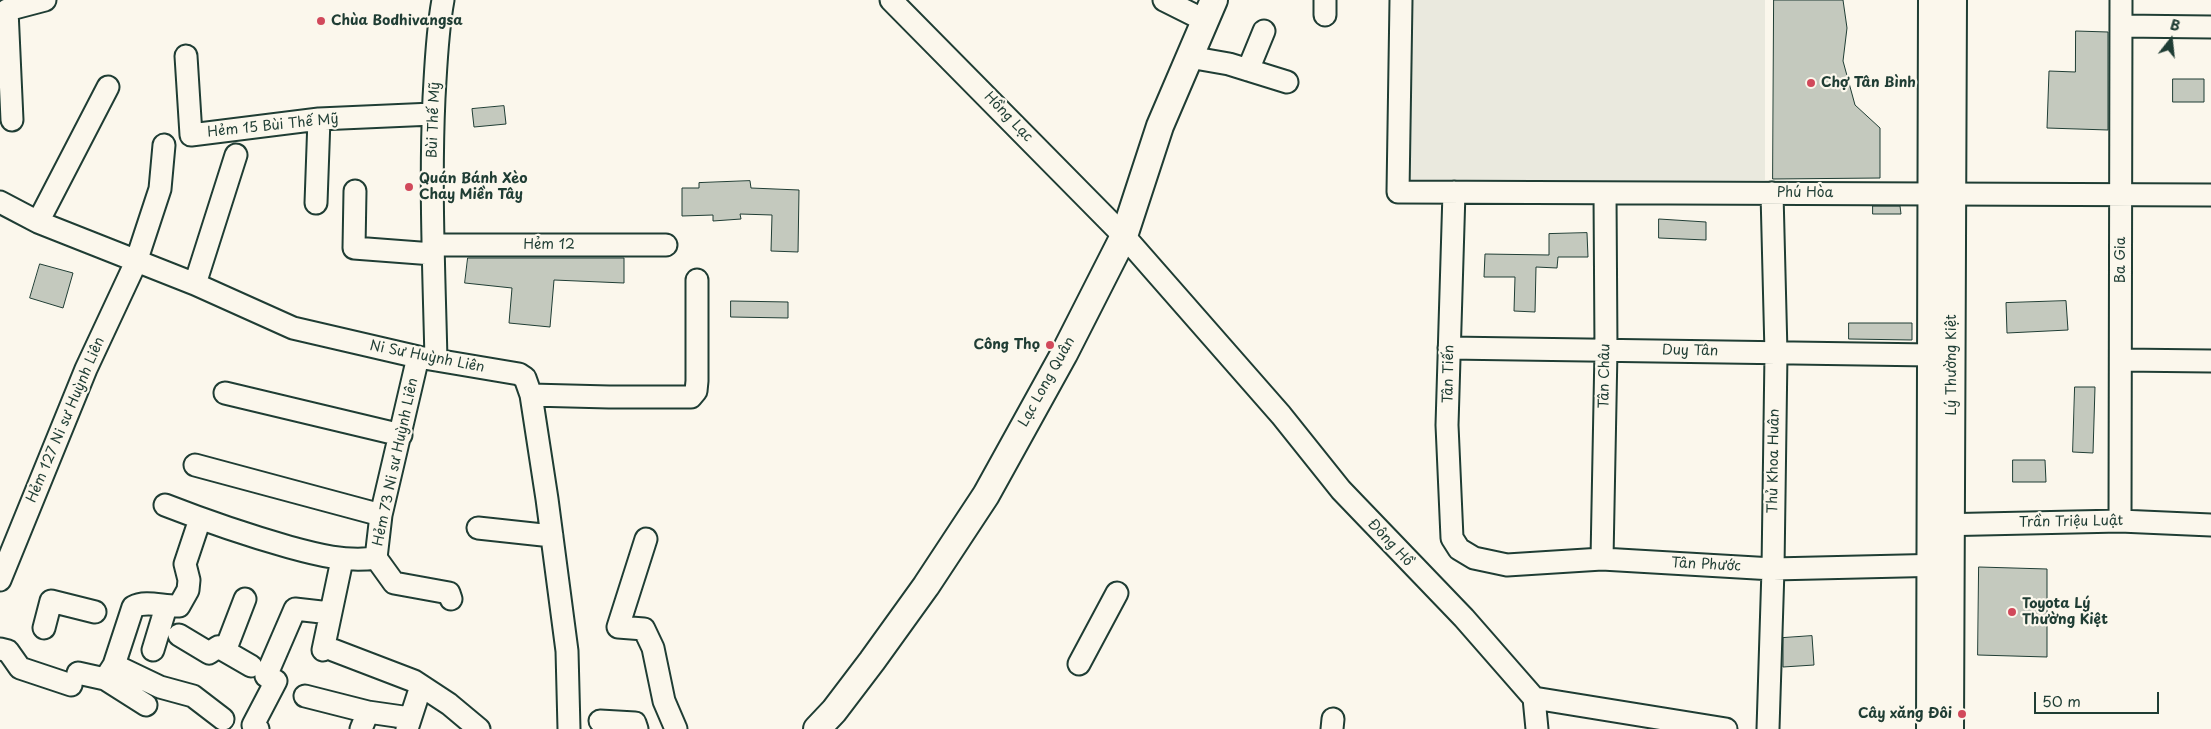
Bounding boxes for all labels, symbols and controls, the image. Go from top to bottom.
place label: Chùa Bodhivangsa [331,13,463,29]
text: B [2168,14,2183,37]
marker: Chùa Bodhivangsa [315,15,327,27]
north arrow [2146,15,2196,65]
place label: Chợ Tân Bình [1821,75,1916,91]
marker: Chợ Tân Bình [1805,77,1817,89]
street label: Bùi Thế Mỹ [424,82,444,158]
street label: Hồng Lạc [980,89,1036,145]
street label: Hẻm 15 Bùi Thế Mỹ [207,111,339,141]
place label: Quán Bánh Xèo Chay Miền Tây [419,171,527,203]
marker: Quán Bánh Xèo Chay Miền Tây [403,181,415,193]
street label: Phú Hòa [1777,185,1833,201]
street label: Hẻm 12 [523,237,575,253]
street label: Ba Gia [2113,237,2129,283]
street label: Lý Thường Kiệt [1944,314,1960,416]
street label: Lạc Long Quân [1015,334,1079,430]
street label: Hẻm 127 Ni sư Huỳnh Liên [23,335,109,505]
place label: Công Thọ [973,337,1040,353]
street label: Ni Sư Huỳnh Liên [368,338,486,376]
marker: Công Thọ [1044,339,1056,351]
street label: Duy Tân [1662,342,1718,360]
street label: Tân Châu [1596,343,1614,409]
street label: Tân Tiến [1440,345,1458,403]
street label: Hẻm 73 Ni sư Huỳnh Liên [370,376,422,548]
street label: Thủ Khoa Huân [1765,408,1783,514]
street label: Trần Triệu Luật [2019,513,2123,531]
street label: Đông Hồ [1364,516,1416,570]
street label: Tân Phước [1671,555,1741,575]
place label: Toyota Lý Thường Kiệt [2022,596,2108,628]
marker: Toyota Lý Thường Kiệt [2006,606,2018,618]
scale bar [2036,682,2161,714]
text: 50 m [2042,689,2081,712]
place label: Cây xăng Đôi [1858,706,1952,722]
marker: Cây xăng Đôi [1956,708,1968,720]

